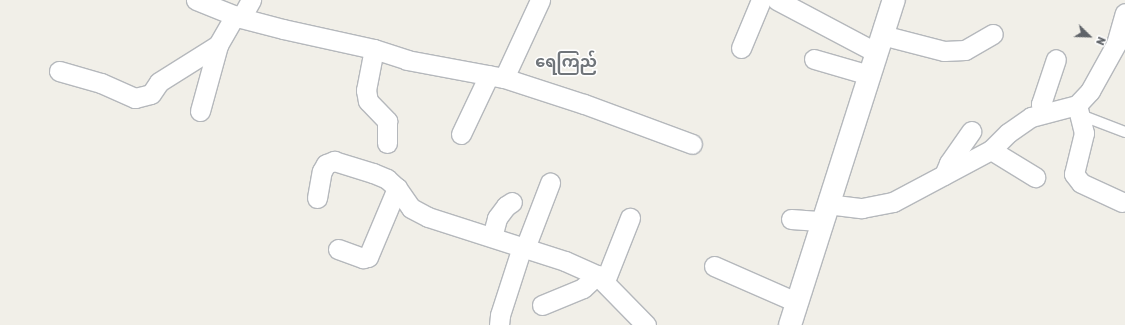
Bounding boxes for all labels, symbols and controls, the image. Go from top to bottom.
north arrow [1069,16,1109,56]
text: N [1093,35,1108,47]
district label: ရေကြည် [535,52,597,72]

